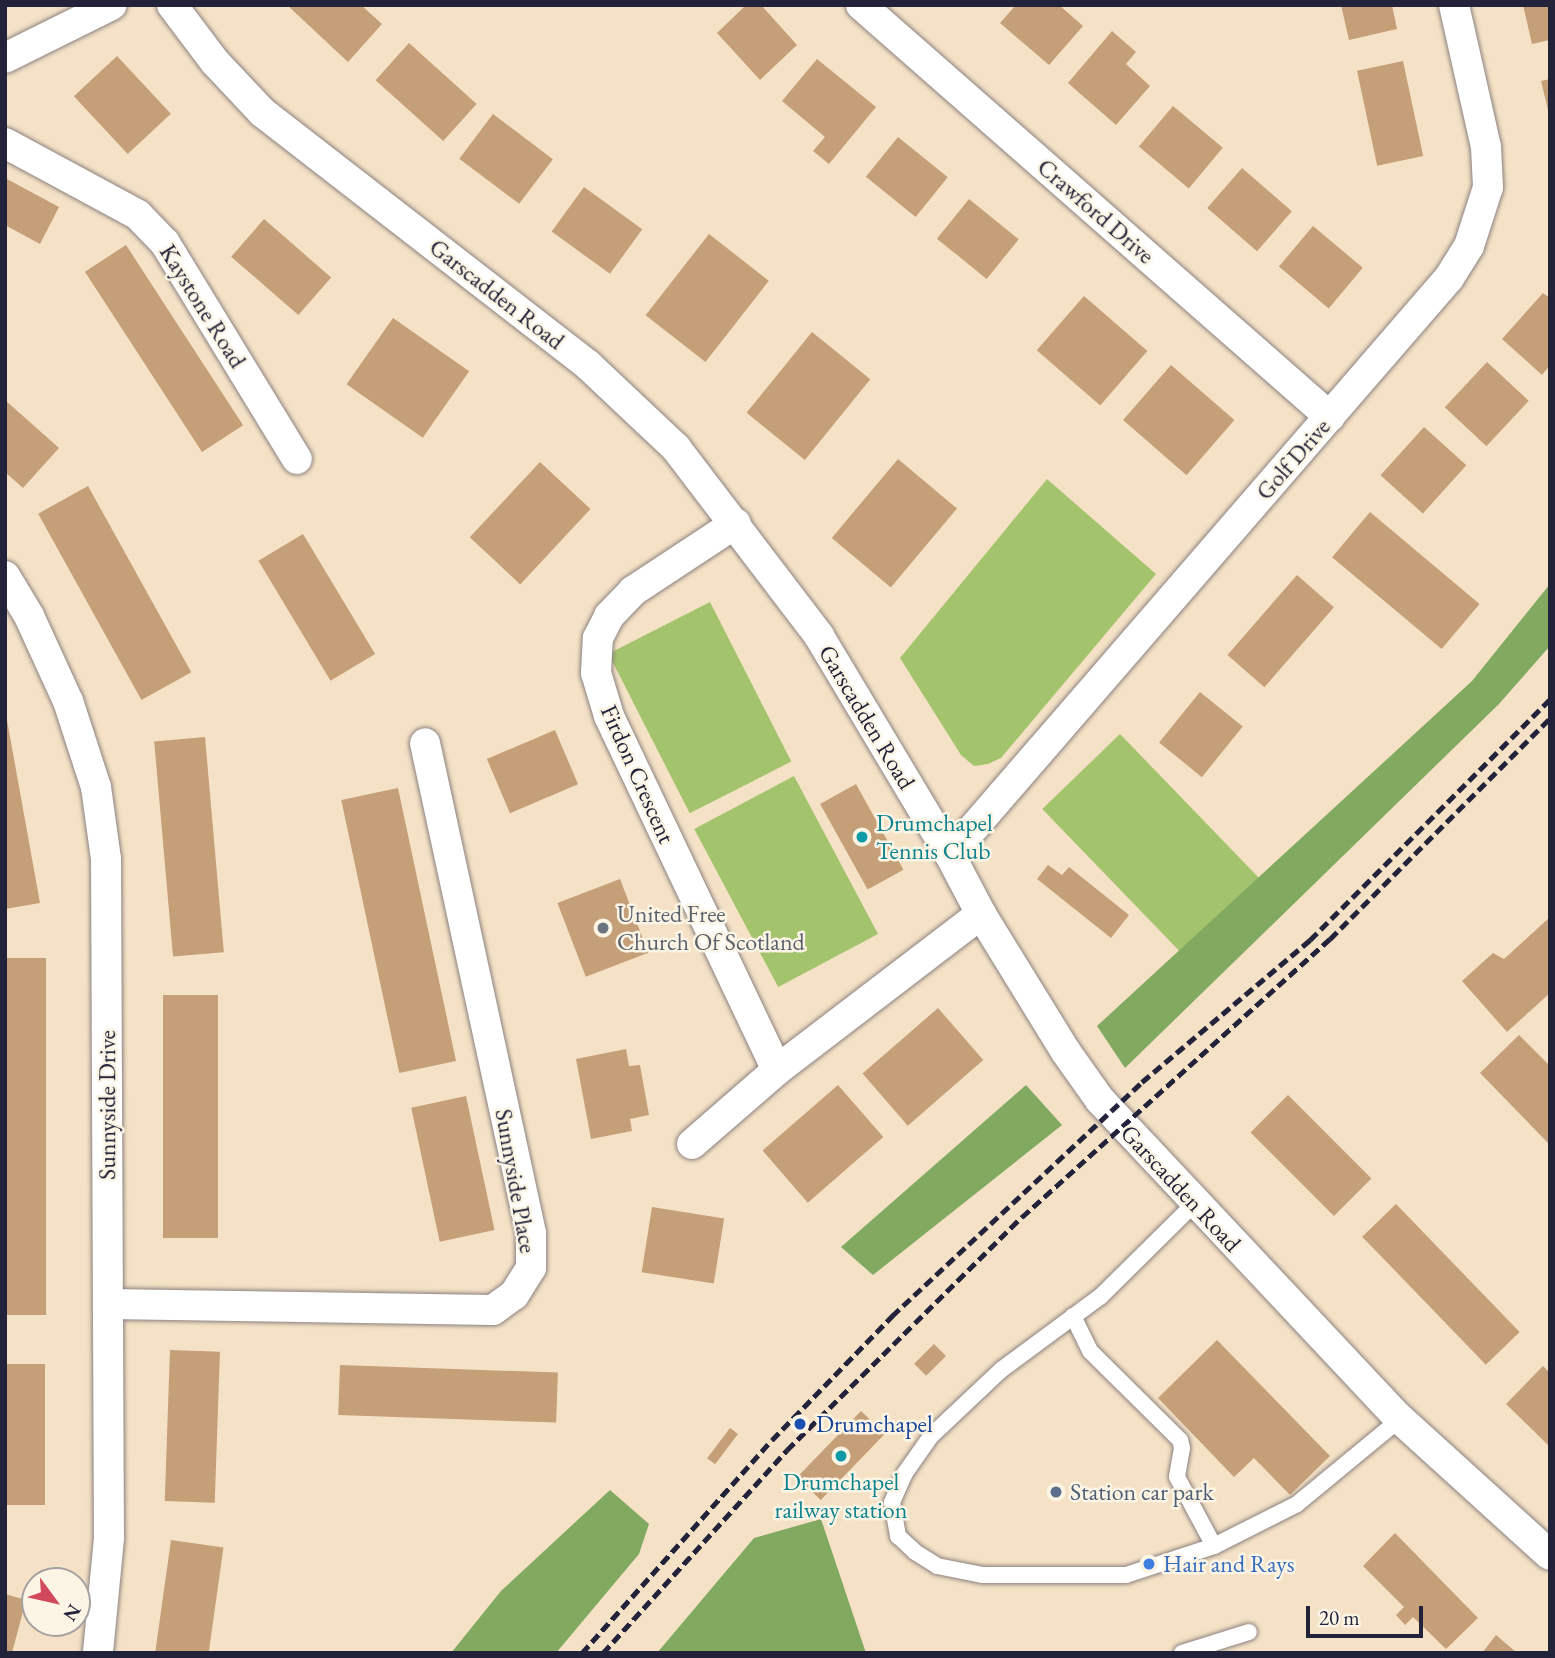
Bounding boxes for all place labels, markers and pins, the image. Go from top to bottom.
place label: Drumchapel Tennis Club [876,809,993,865]
marker: Drumchapel Tennis Club [854,829,870,845]
place label: United Free Church Of Scotland [617,900,805,956]
marker: United Free Church Of Scotland [595,920,611,936]
place label: Drumchapel [816,1410,933,1438]
marker: Drumchapel [790,1414,810,1434]
marker: Drumchapel railway station [833,1448,849,1464]
place label: Drumchapel railway station [775,1468,907,1524]
place label: Station car park [1070,1478,1214,1506]
marker: Station car park [1048,1484,1064,1500]
place label: Hair and Rays [1163,1550,1295,1578]
marker: Hair and Rays [1141,1556,1157,1572]

